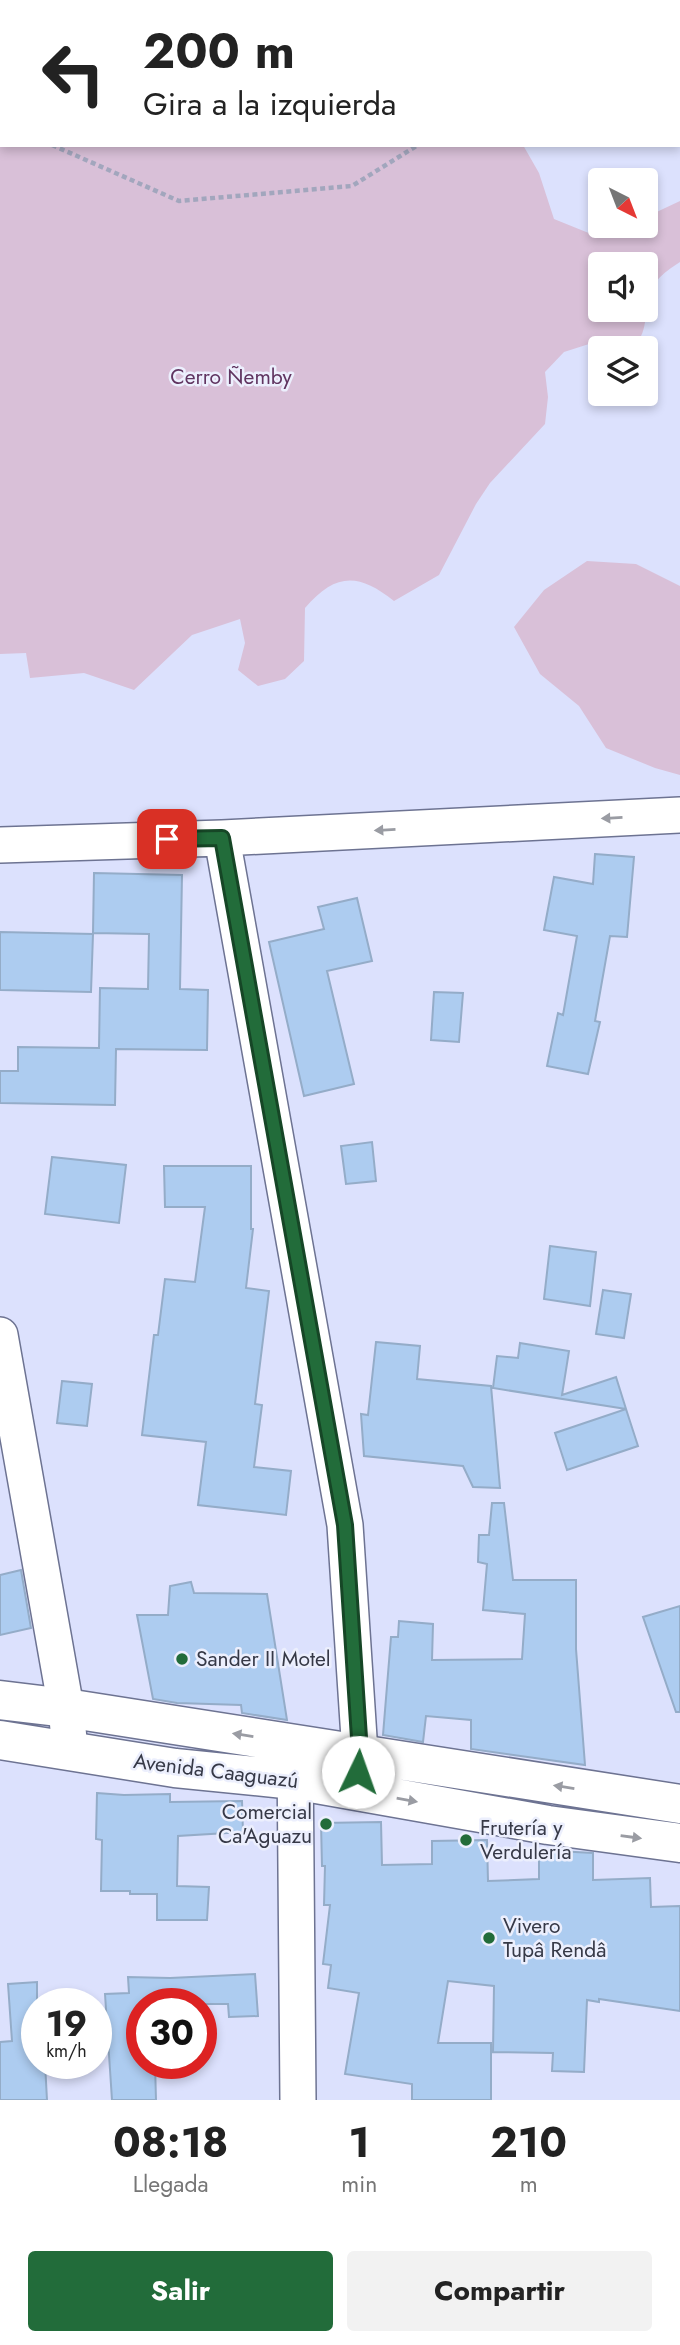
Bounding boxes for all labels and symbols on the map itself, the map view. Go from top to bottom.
north arrow [588,168,658,238]
park label: Cerro Ñemby [170,362,292,392]
pin [137,809,197,869]
one-way arrow [601,813,623,824]
one-way arrow [373,824,395,835]
place label: Sander II Motel [196,1644,331,1674]
marker: Sander II Motel [174,1651,190,1667]
one-way arrow [232,1729,254,1740]
position arrow [321,1735,395,1809]
street label: Avenida Caaguazú [132,1746,300,1796]
one-way arrow [553,1781,575,1792]
one-way arrow [396,1794,418,1805]
place label: Comercial Ca'Aguazu [218,1797,312,1851]
place label: Frutería y Verdulería [480,1813,572,1867]
marker: Comercial Ca'Aguazu [318,1816,334,1832]
one-way arrow [620,1831,642,1842]
marker: Frutería y Verdulería [458,1832,474,1848]
place label: Vivero Tupâ Rendâ [503,1911,606,1965]
marker: Vivero Tupâ Rendâ [481,1930,497,1946]
speed limit sign: 30 [126,1988,217,2079]

